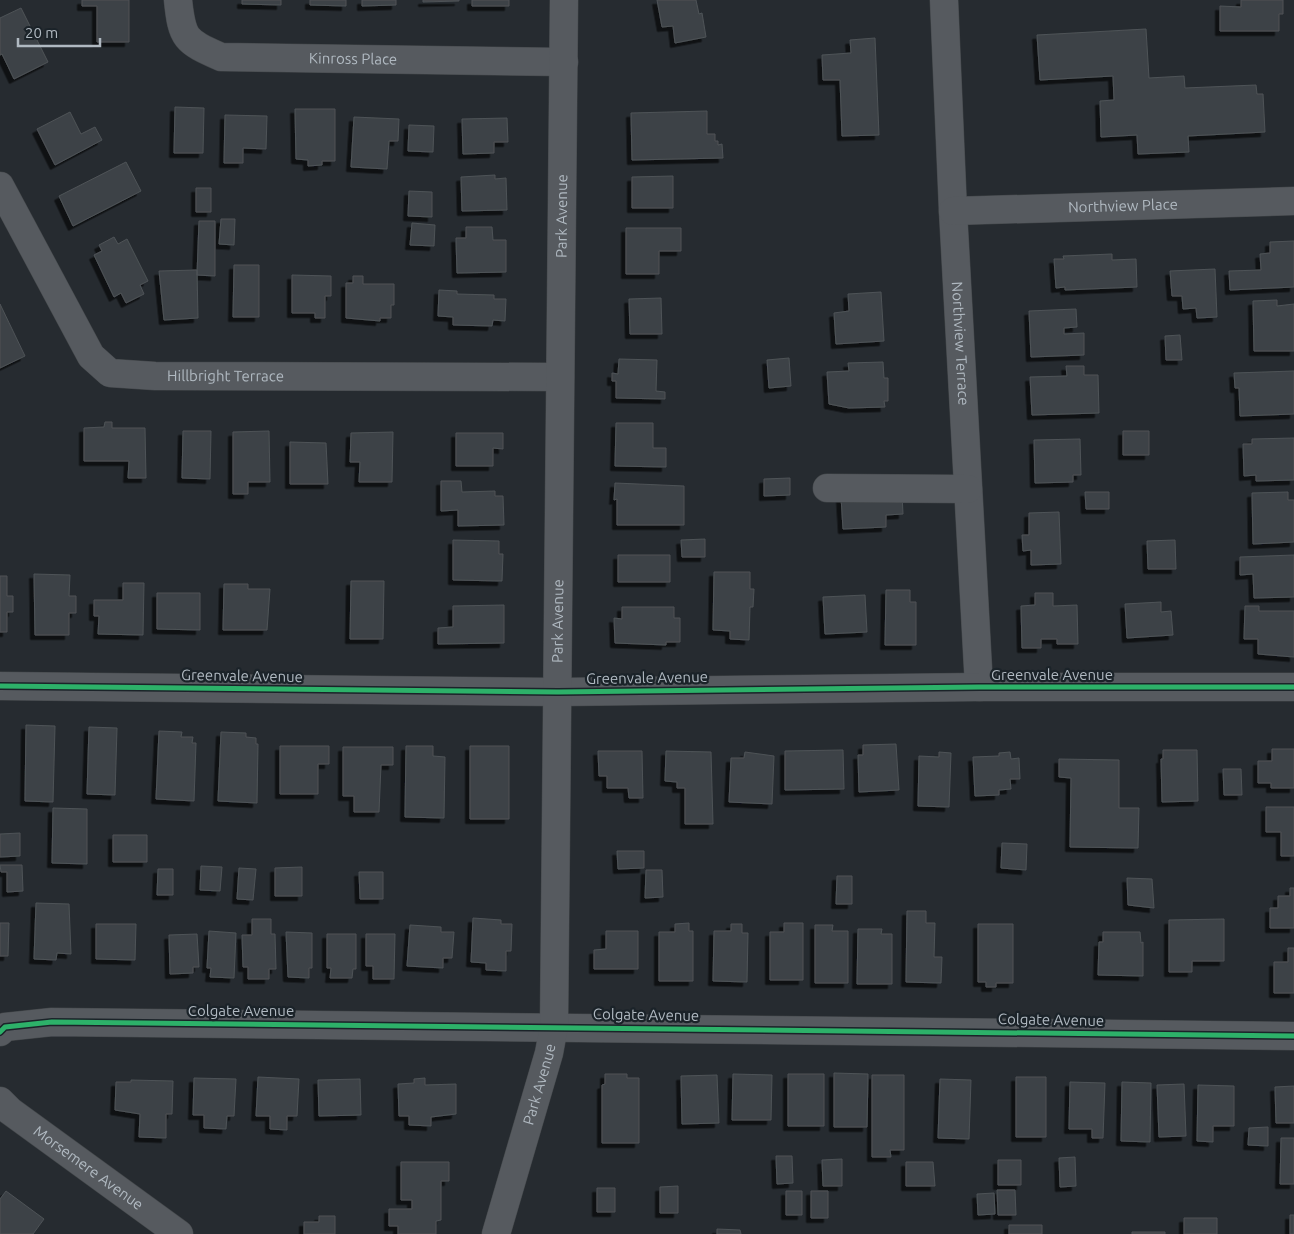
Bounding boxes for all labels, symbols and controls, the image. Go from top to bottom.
scale bar [18,15,100,47]
text: 20 m [25,24,58,41]
street label: Kinross Place [309,49,397,68]
street label: Park Avenue [552,174,570,258]
street label: Northview Place [1068,195,1178,216]
street label: Northview Terrace [949,281,973,406]
street label: Hillbright Terrace [167,367,284,384]
street label: Park Avenue [549,579,566,663]
street label: Greenvale Avenue [181,666,303,685]
street label: Greenvale Avenue [991,666,1113,683]
street label: Greenvale Avenue [586,668,708,687]
street label: Colgate Avenue [188,1002,294,1019]
street label: Colgate Avenue [593,1005,699,1024]
street label: Colgate Avenue [998,1010,1104,1029]
street label: Park Avenue [519,1042,559,1127]
street label: Morsemere Avenue [30,1122,147,1213]

